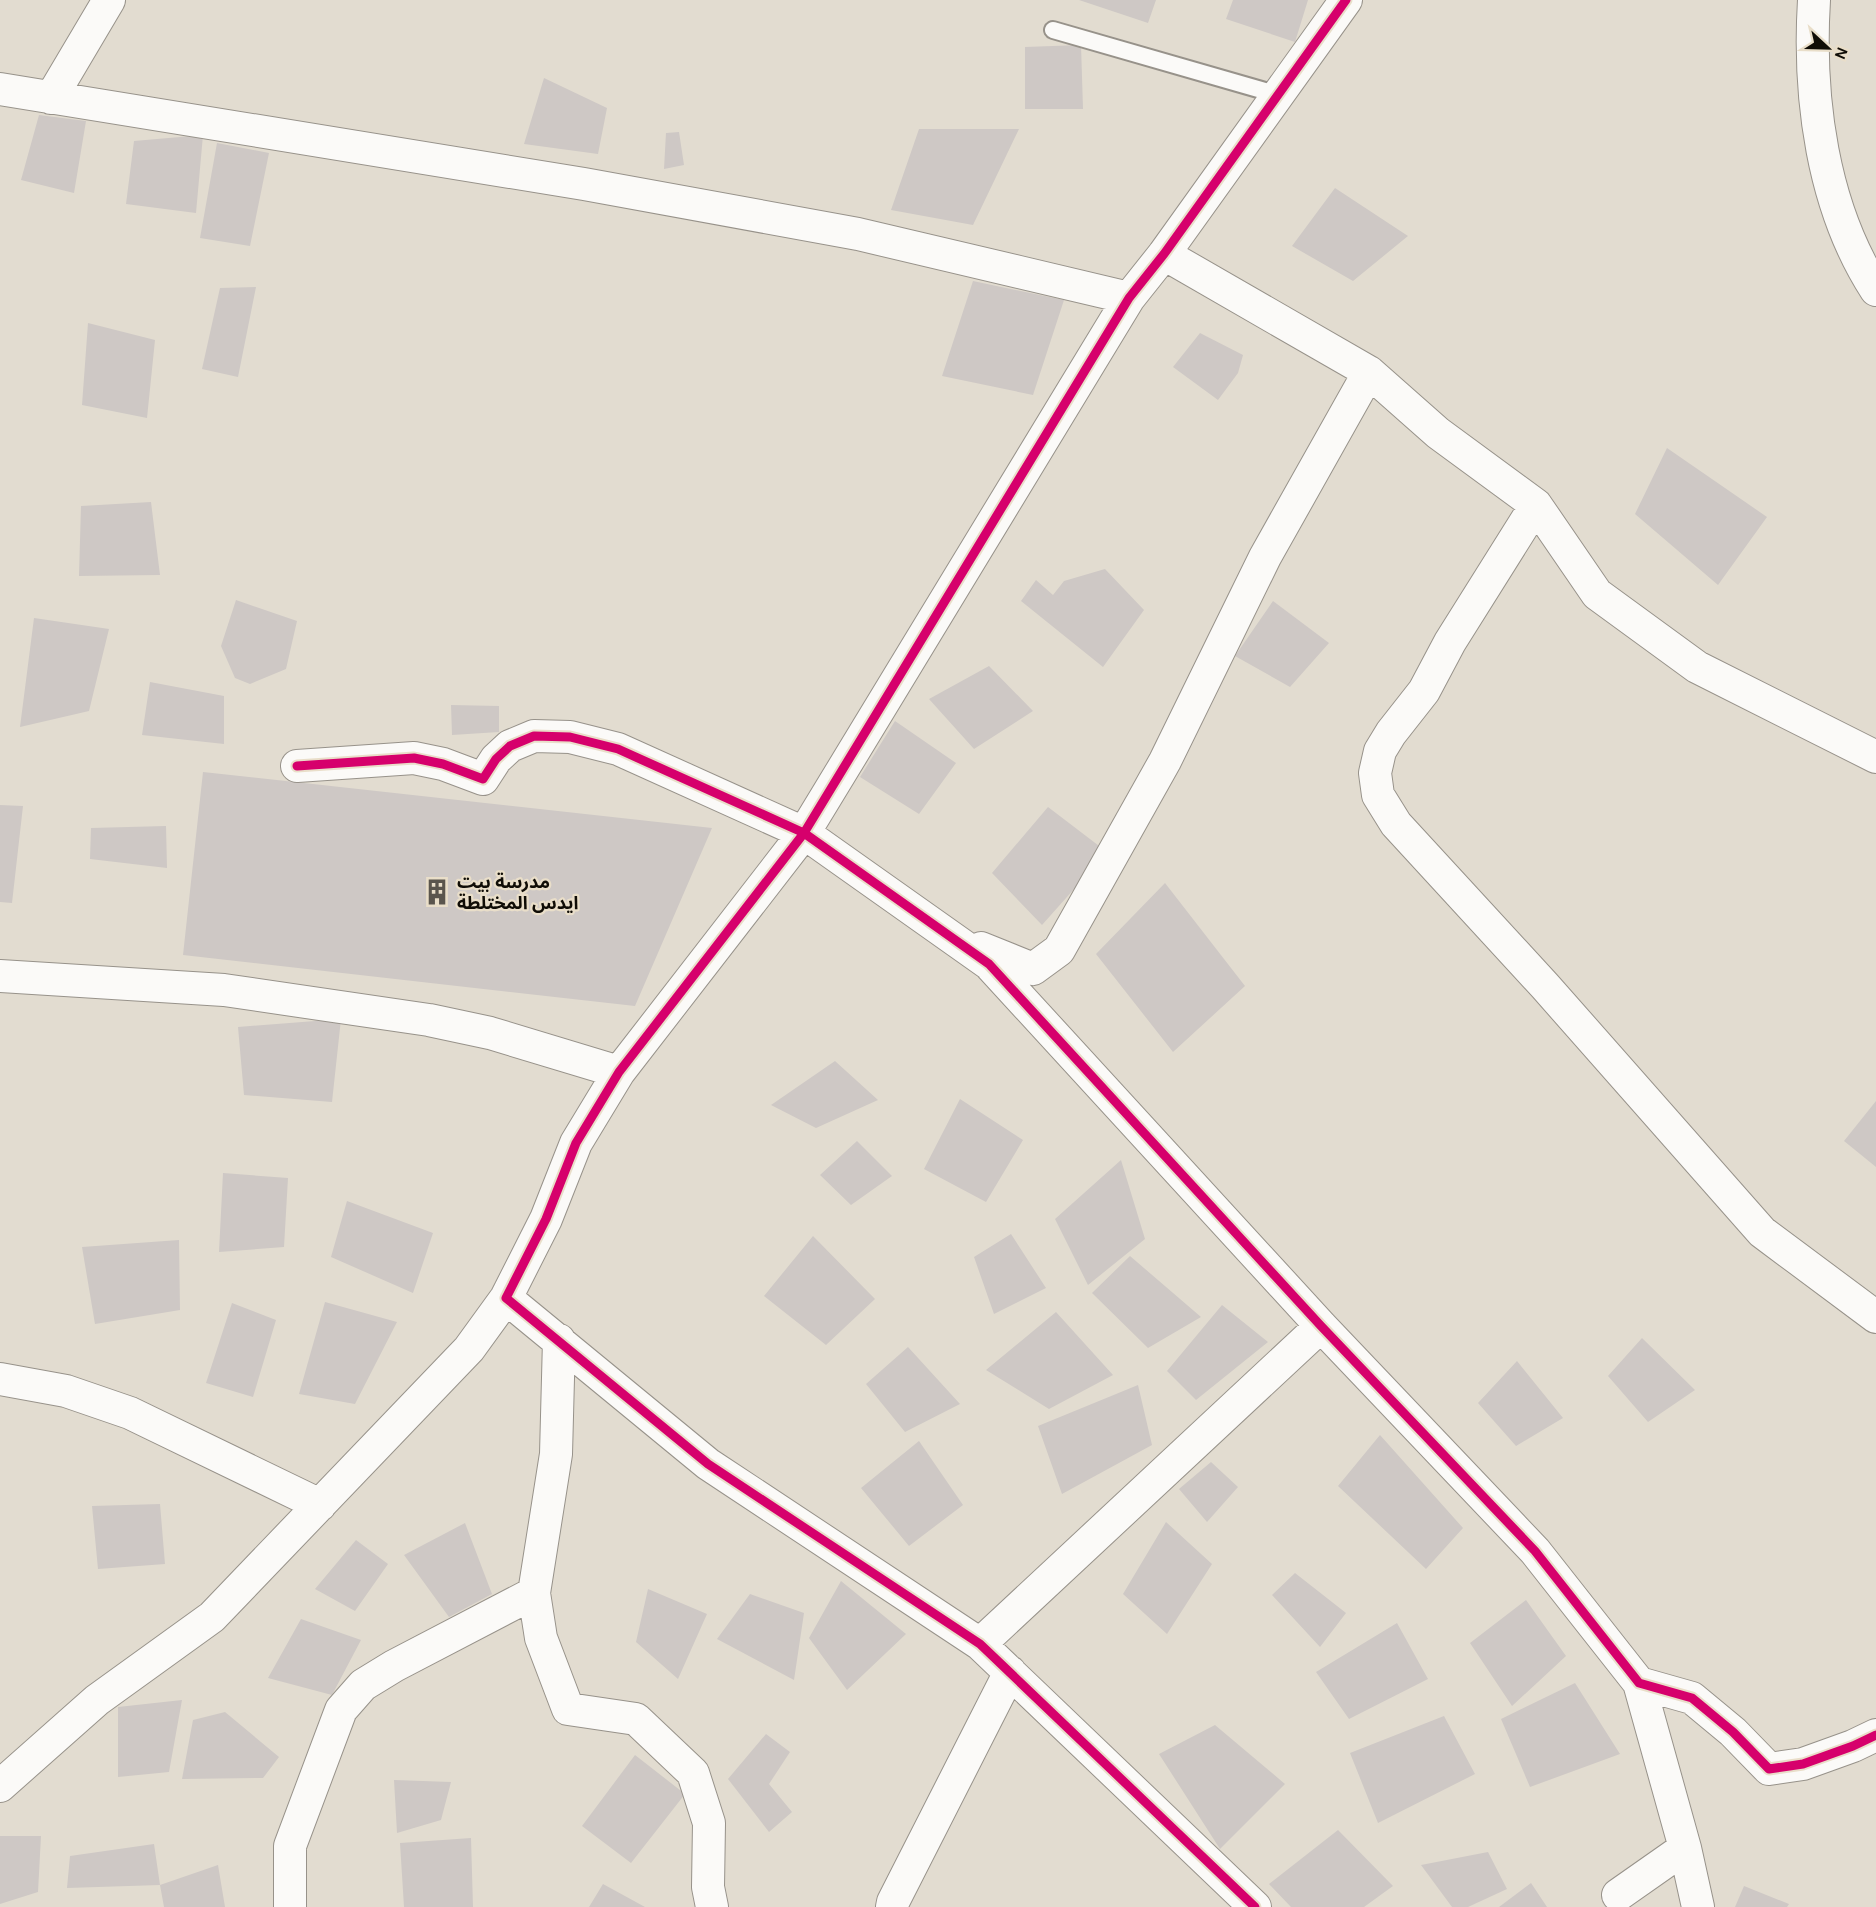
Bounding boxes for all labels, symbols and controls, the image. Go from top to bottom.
north arrow [1798,18,1858,78]
text: N [1830,45,1852,62]
place label: مدرسة بيت ايدس المختلطة [457,871,578,914]
building icon: مدرسة بيت ايدس المختلطة [422,877,452,907]

